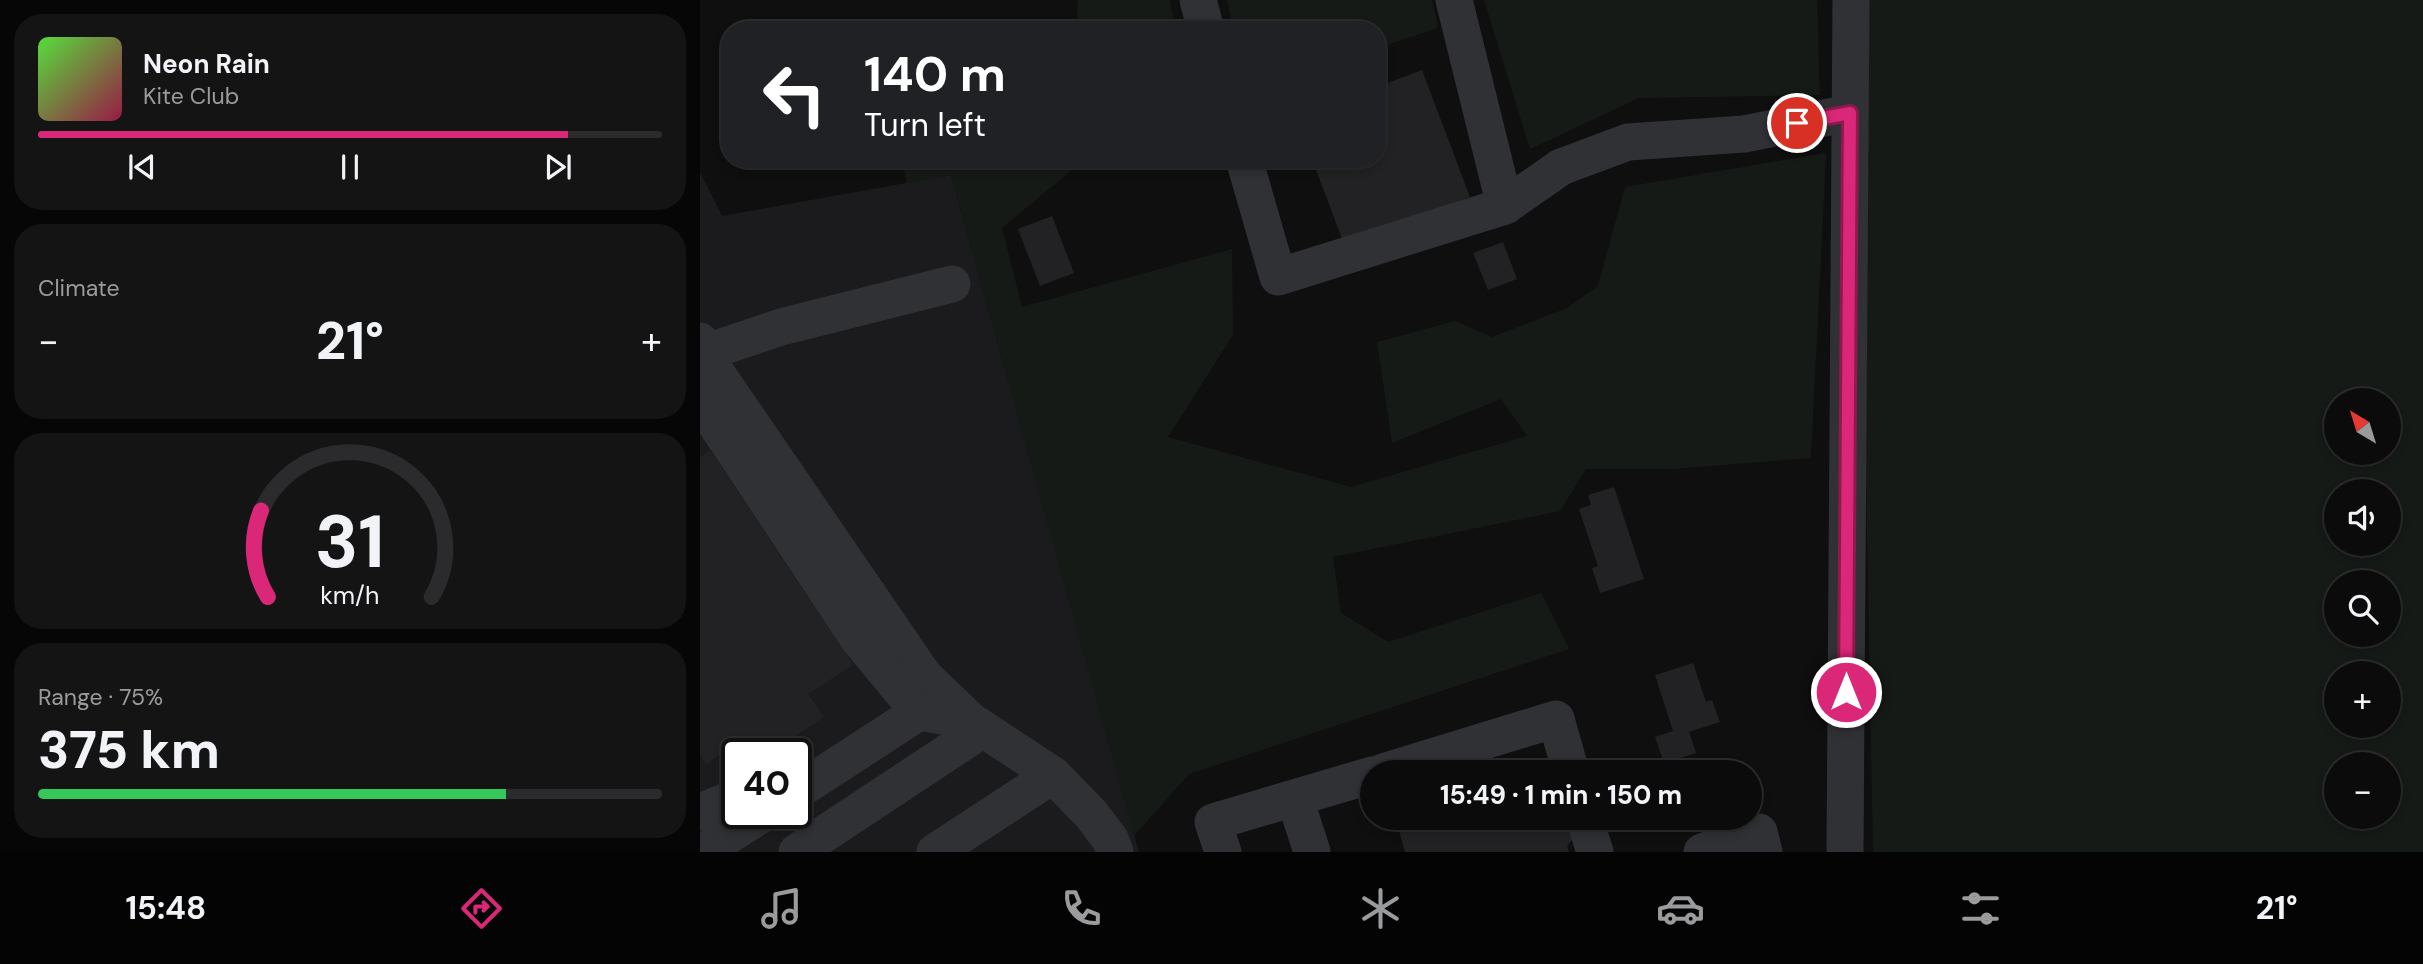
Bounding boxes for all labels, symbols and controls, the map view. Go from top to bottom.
text: 140 m [864,42,1006,106]
text: Neon Rain [143,47,270,81]
icon: left [749,49,840,140]
text: Kite Club [143,81,239,111]
pin [1767,93,1827,153]
text: Turn left [864,104,986,146]
icon: arrive [1778,104,1816,142]
icon: previous [123,148,161,186]
icon: pause [331,148,369,186]
icon: next [539,148,577,186]
text: Climate [38,273,120,303]
text: 21° [316,307,384,375]
text: − [38,316,59,366]
text: + [641,316,662,366]
north arrow [2324,388,2401,466]
map controls [2324,388,2401,829]
button: sound [2324,479,2401,556]
text: 31 [315,495,385,590]
button: search [2324,570,2401,647]
text: km/h [320,579,380,612]
position arrow [1809,655,1883,729]
button: + [2324,661,2401,738]
text: Range · 75% [38,682,163,712]
text: 375 km [38,716,220,784]
speed limit sign: 40 [721,738,812,829]
button: − [2324,752,2401,829]
text: 15:49 · 1 min · 150 m [1440,778,1682,812]
icon: directions [457,884,506,933]
icon: music [757,884,806,933]
icon: phone [1057,884,1106,933]
icon: climate [1356,884,1405,933]
icon: car [1656,884,1705,933]
icon: filters [1956,884,2005,933]
text: 15:48 [125,887,206,929]
text: 21° [2256,887,2298,929]

